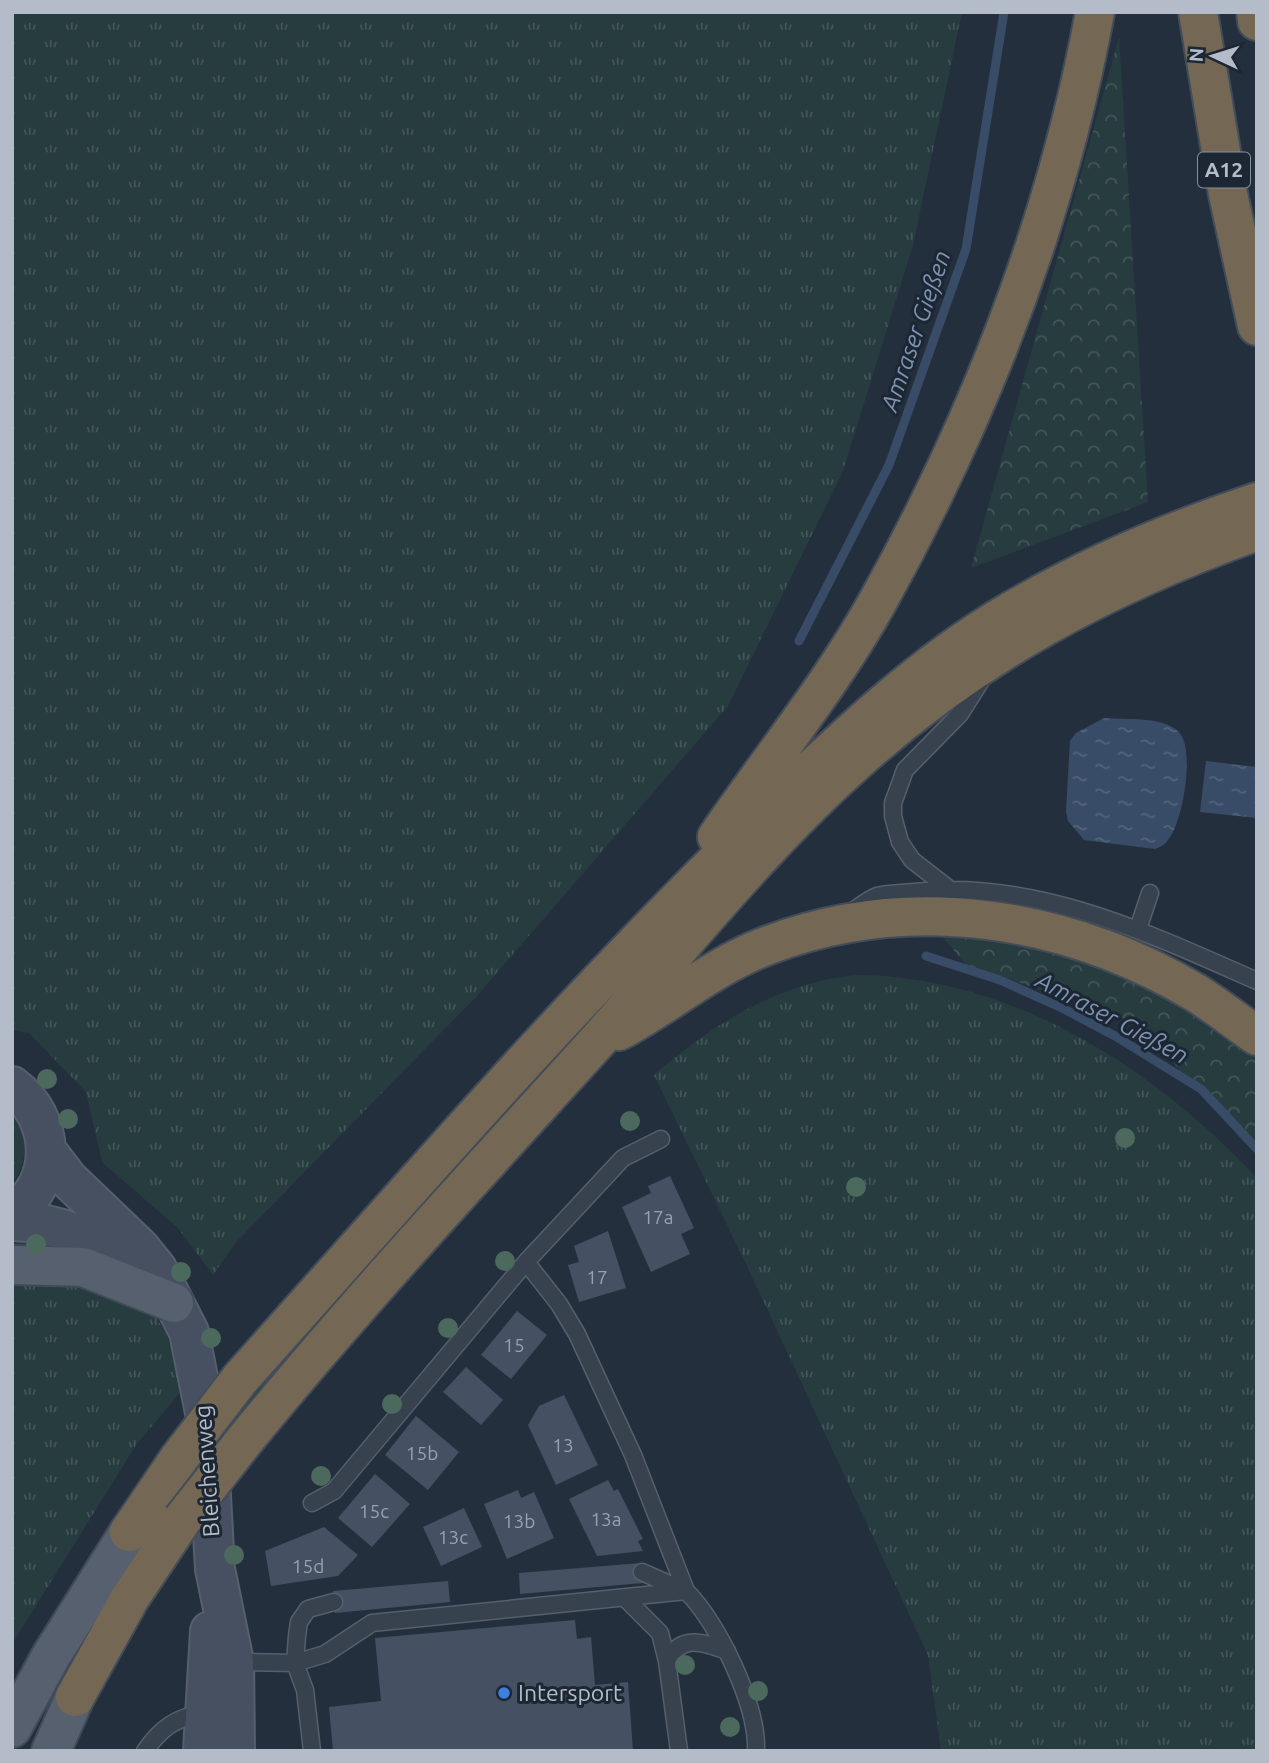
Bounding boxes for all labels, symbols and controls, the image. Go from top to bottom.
north arrow [1178,21,1248,91]
text: N [1185,47,1208,63]
road number: A12 [1198,152,1250,188]
water label: Amraser Gießen [875,247,956,416]
water label: Amraser Gießen [1031,966,1193,1069]
house number: 17a [642,1206,674,1228]
house number: 17 [586,1266,608,1288]
house number: 15 [503,1334,525,1356]
street label: Bleichenweg [189,1404,224,1538]
house number: 13 [552,1434,574,1456]
house number: 15b [406,1442,438,1464]
house number: 15c [359,1500,389,1522]
house number: 13a [590,1508,622,1530]
house number: 13b [503,1510,535,1532]
house number: 13c [438,1526,468,1548]
house number: 15d [292,1555,324,1577]
place label: Intersport [518,1680,622,1705]
marker: Intersport [496,1685,512,1701]

